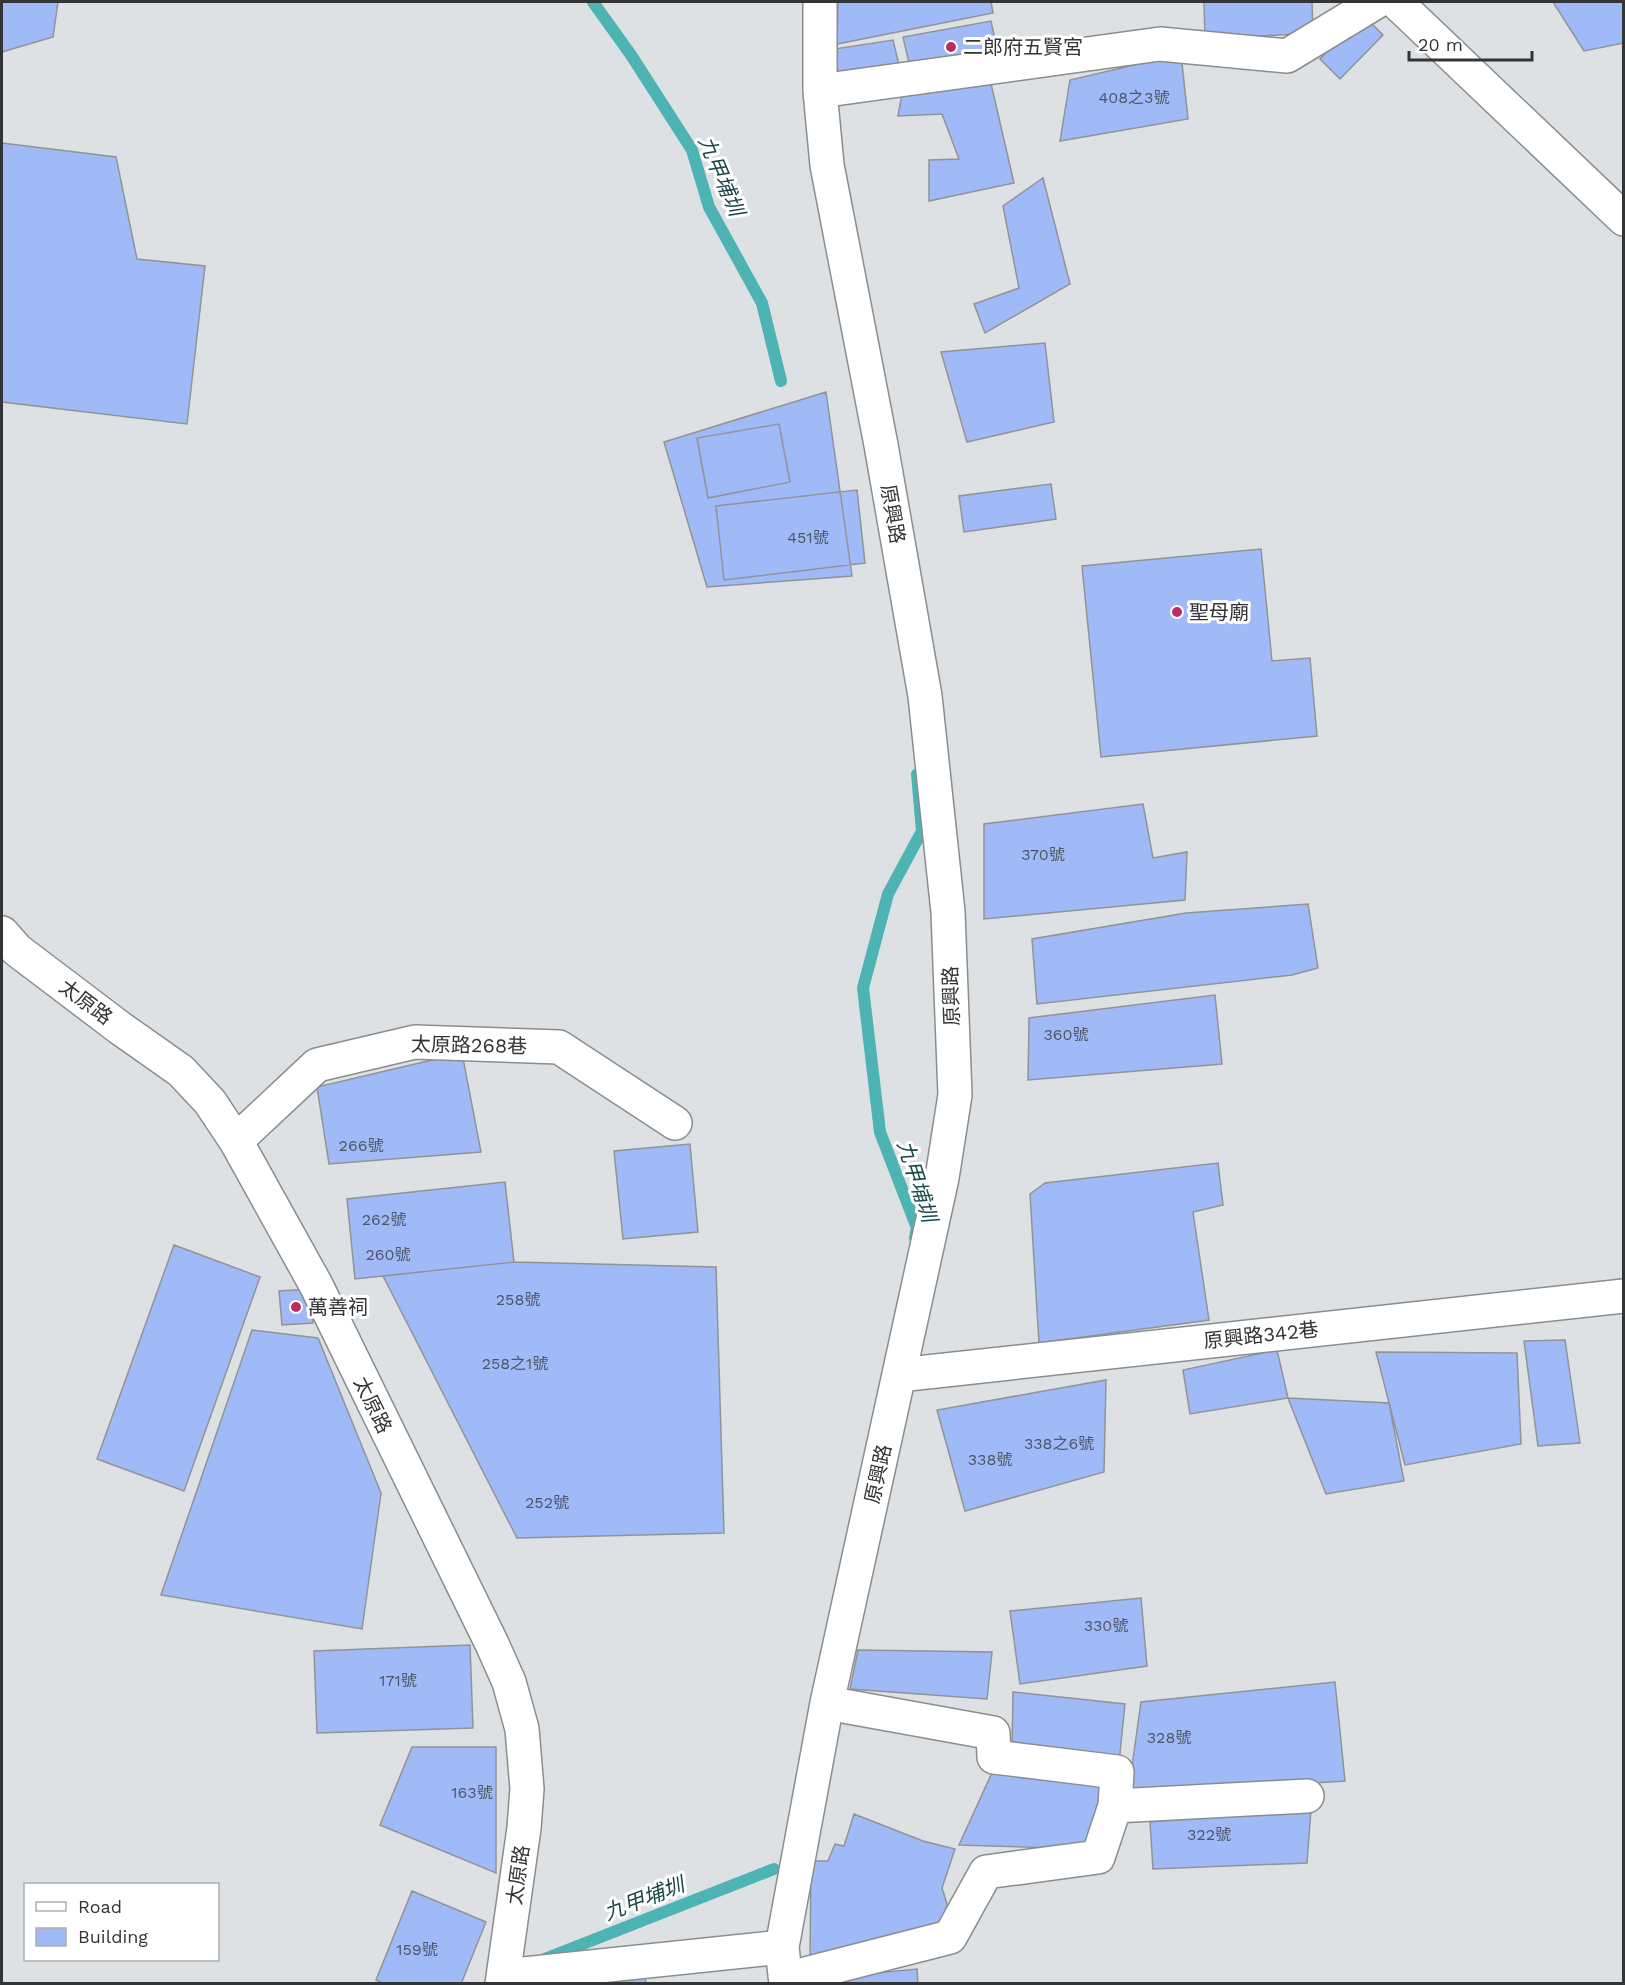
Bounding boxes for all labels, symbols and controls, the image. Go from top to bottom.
scale bar [1409,24,1532,62]
text: 20 m [1418,34,1463,55]
place label: 二郎府五賢宮 [963,35,1083,59]
marker: 二郎府五賢宮 [944,40,958,54]
house number: 408之3號 [1099,88,1169,107]
water label: 九甲埔圳 [694,132,751,222]
street label: 原興路 [876,482,910,546]
house number: 451號 [787,528,829,547]
place label: 聖母廟 [1189,600,1249,624]
marker: 聖母廟 [1170,605,1184,619]
house number: 370號 [1021,845,1065,864]
street label: 原興路 [938,966,964,1026]
street label: 太原路 [55,974,117,1030]
house number: 360號 [1043,1025,1089,1044]
street label: 太原路268巷 [411,1032,527,1058]
house number: 266號 [339,1136,383,1155]
water label: 九甲埔圳 [893,1137,943,1228]
house number: 262號 [362,1210,406,1229]
house number: 260號 [365,1245,411,1264]
house number: 258號 [496,1290,540,1309]
place label: 萬善祠 [308,1295,368,1319]
marker: 萬善祠 [289,1300,303,1314]
street label: 原興路342巷 [1202,1317,1320,1353]
house number: 258之1號 [482,1354,548,1373]
street label: 太原路 [349,1373,397,1437]
house number: 338之6號 [1024,1434,1094,1453]
street label: 原興路 [860,1442,896,1506]
house number: 338號 [968,1450,1012,1469]
house number: 252號 [525,1493,569,1512]
house number: 330號 [1084,1616,1128,1635]
house number: 171號 [379,1671,417,1690]
house number: 328號 [1147,1728,1191,1747]
house number: 163號 [451,1783,493,1802]
house number: 322號 [1187,1825,1231,1844]
street label: 太原路 [502,1844,534,1906]
water label: 九甲埔圳 [600,1871,690,1925]
legend [24,1883,219,1961]
text: Road [78,1896,122,1917]
text: Building [78,1926,148,1947]
house number: 159號 [396,1940,438,1959]

